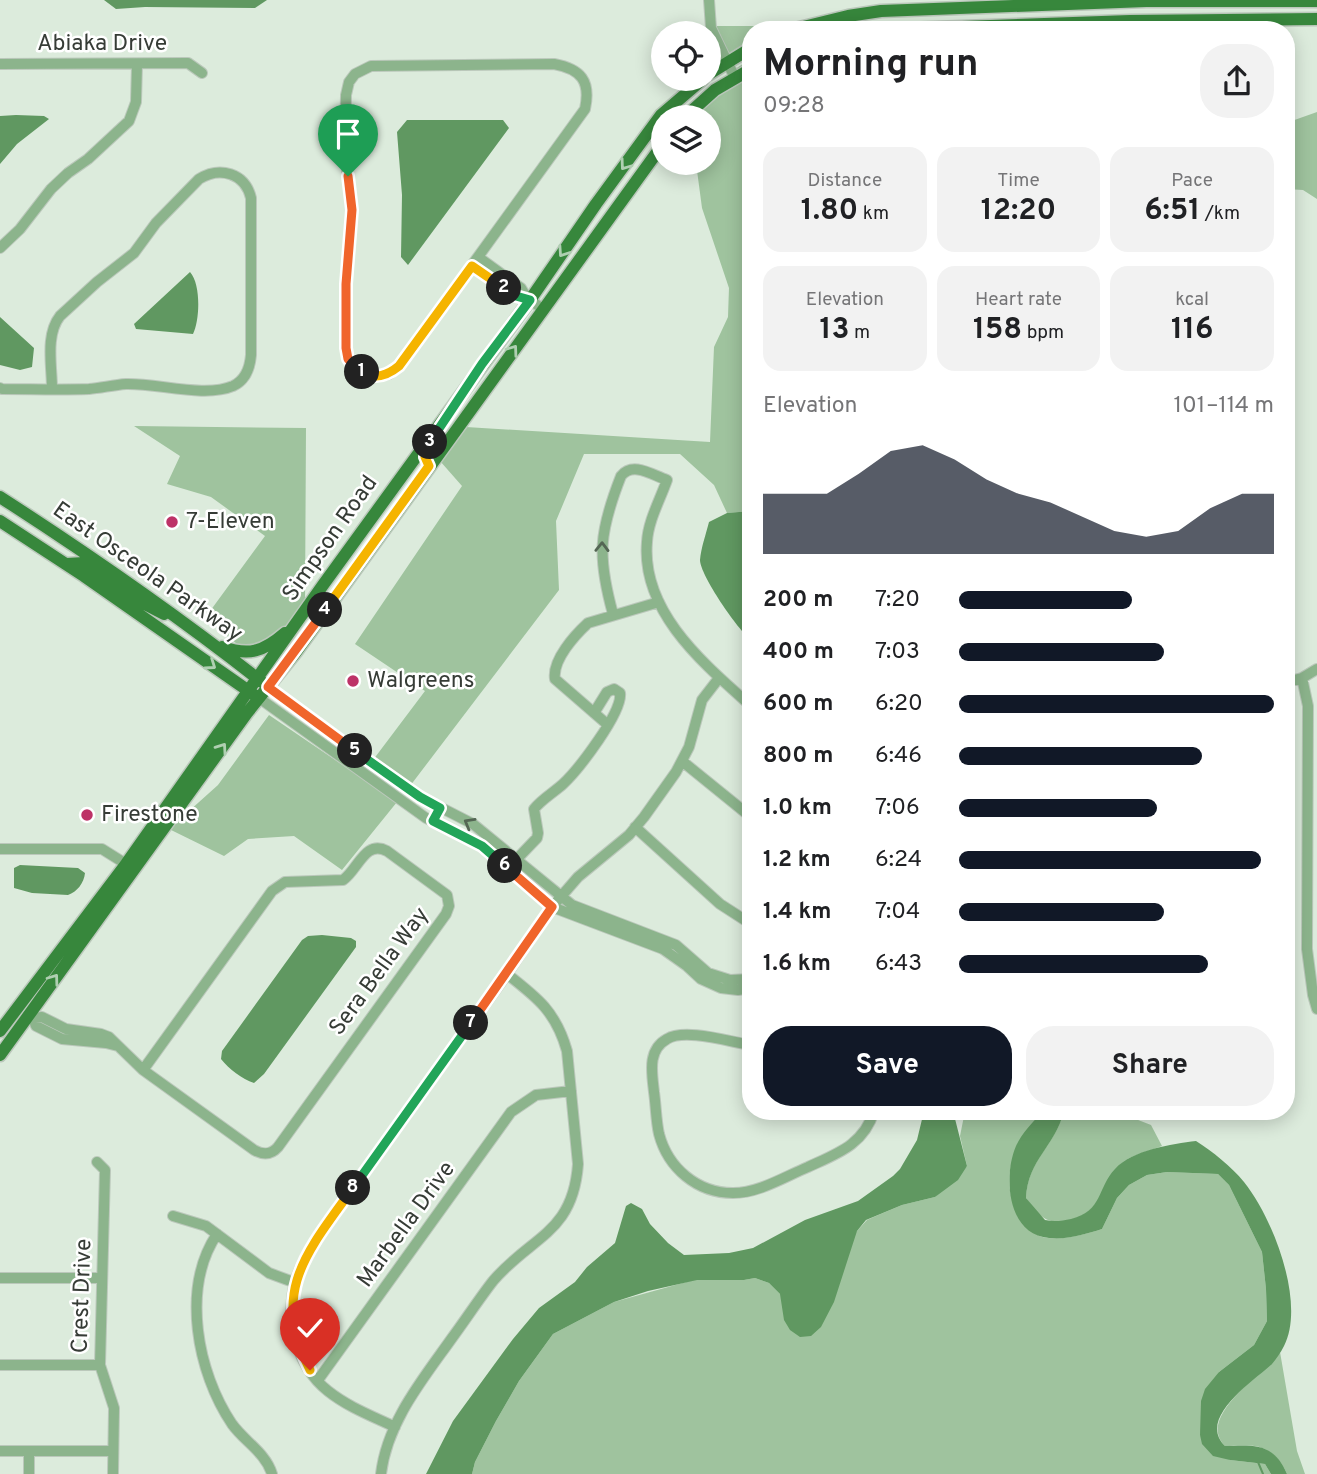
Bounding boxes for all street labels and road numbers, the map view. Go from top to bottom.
street label: Abiaka Drive [37,30,167,59]
street label: Simpson Road [277,470,385,608]
street label: East Osceola Parkway [46,496,248,650]
street label: Sera Bella Way [324,902,436,1042]
street label: Marbella Drive [352,1156,462,1294]
street label: Crest Drive [67,1238,99,1354]

